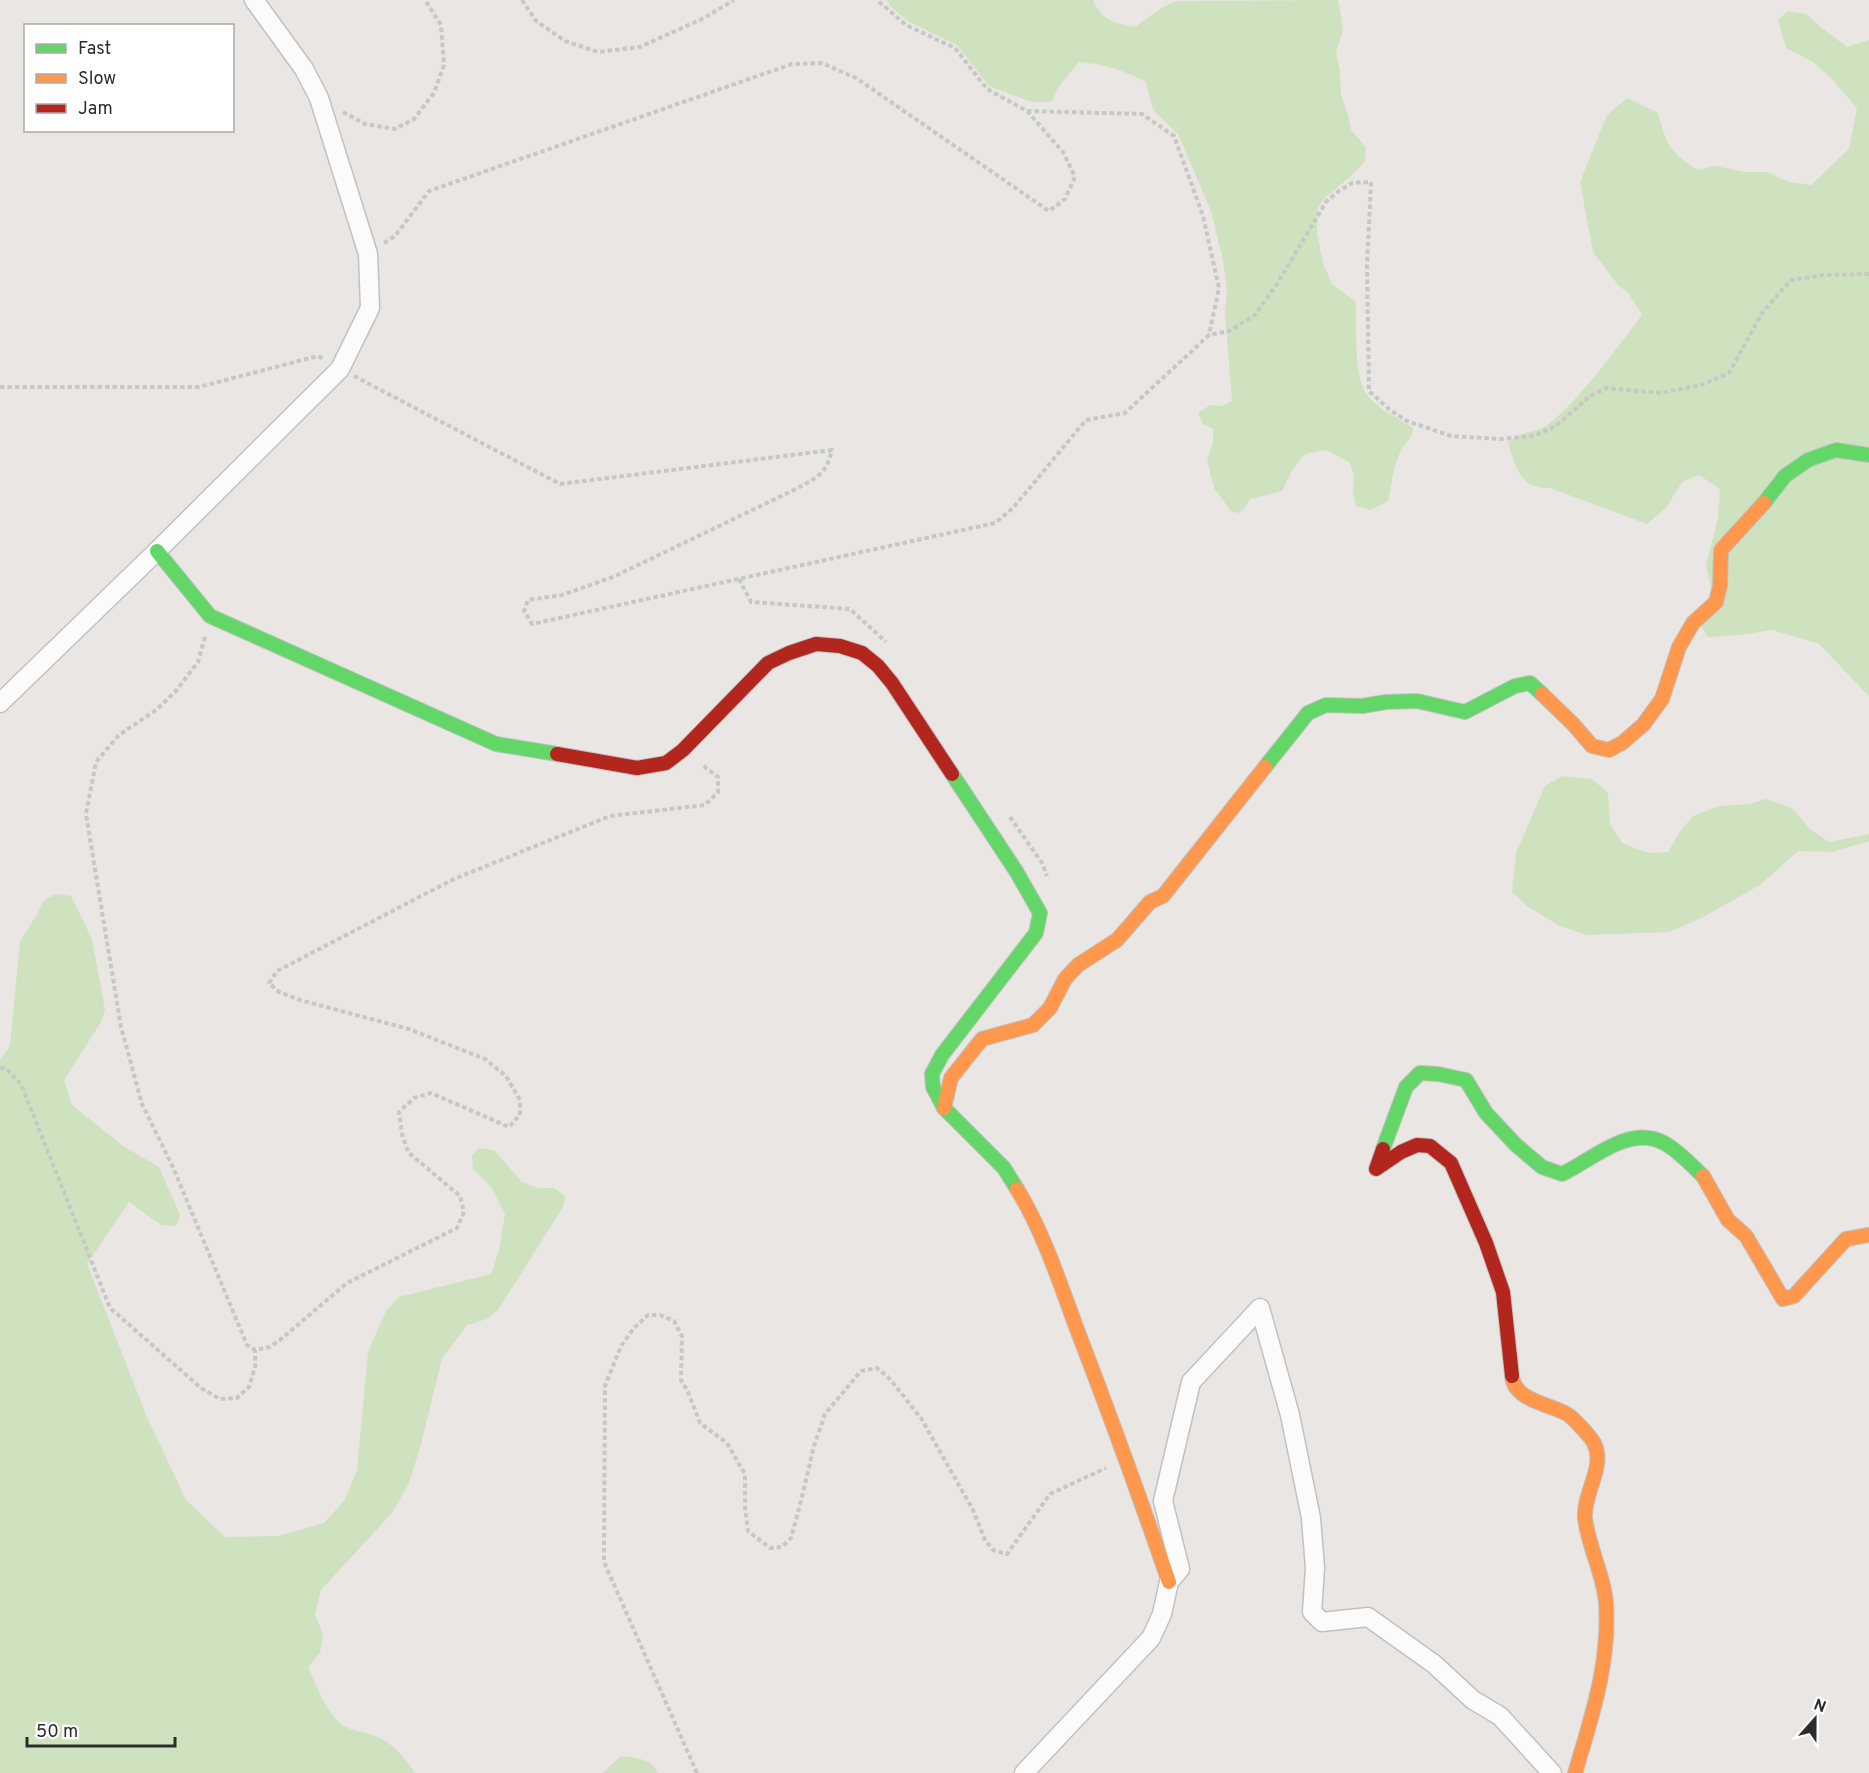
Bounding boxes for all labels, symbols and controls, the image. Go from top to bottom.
legend [24,24,234,132]
text: Fast [78,38,111,61]
text: Slow [78,68,116,91]
text: Jam [78,98,113,121]
north arrow [1785,1689,1845,1749]
text: N [1811,1695,1829,1718]
scale bar [27,1710,176,1748]
text: 50 m [36,1721,78,1744]

